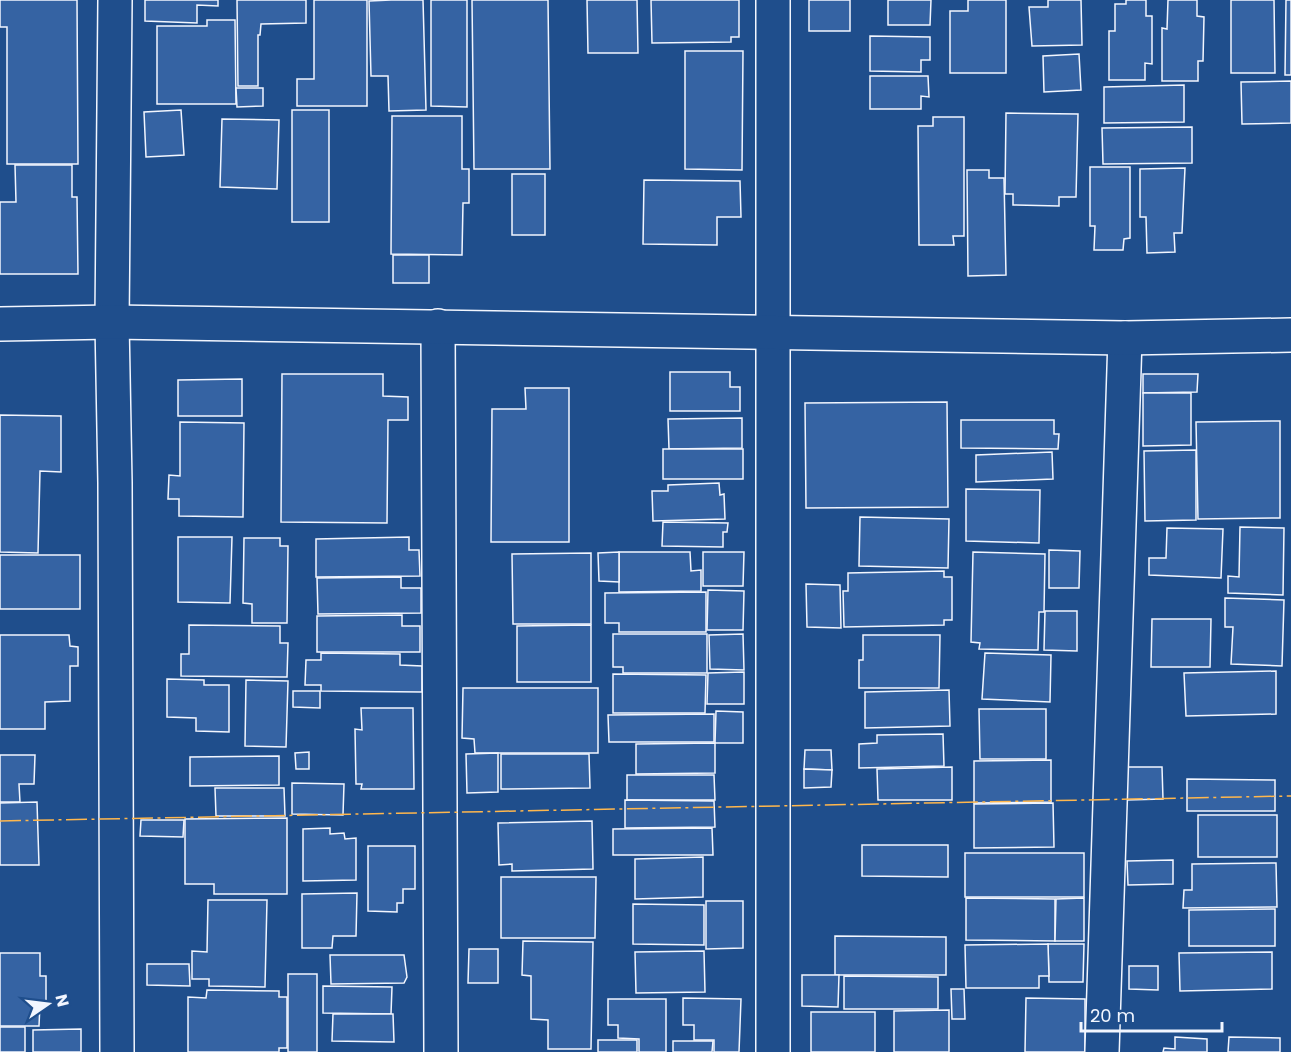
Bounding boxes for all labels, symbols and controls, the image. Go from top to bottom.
north arrow [18,974,78,1034]
text: N [49,992,75,1009]
scale bar [1081,995,1222,1033]
text: 20 m [1090,1003,1135,1028]

